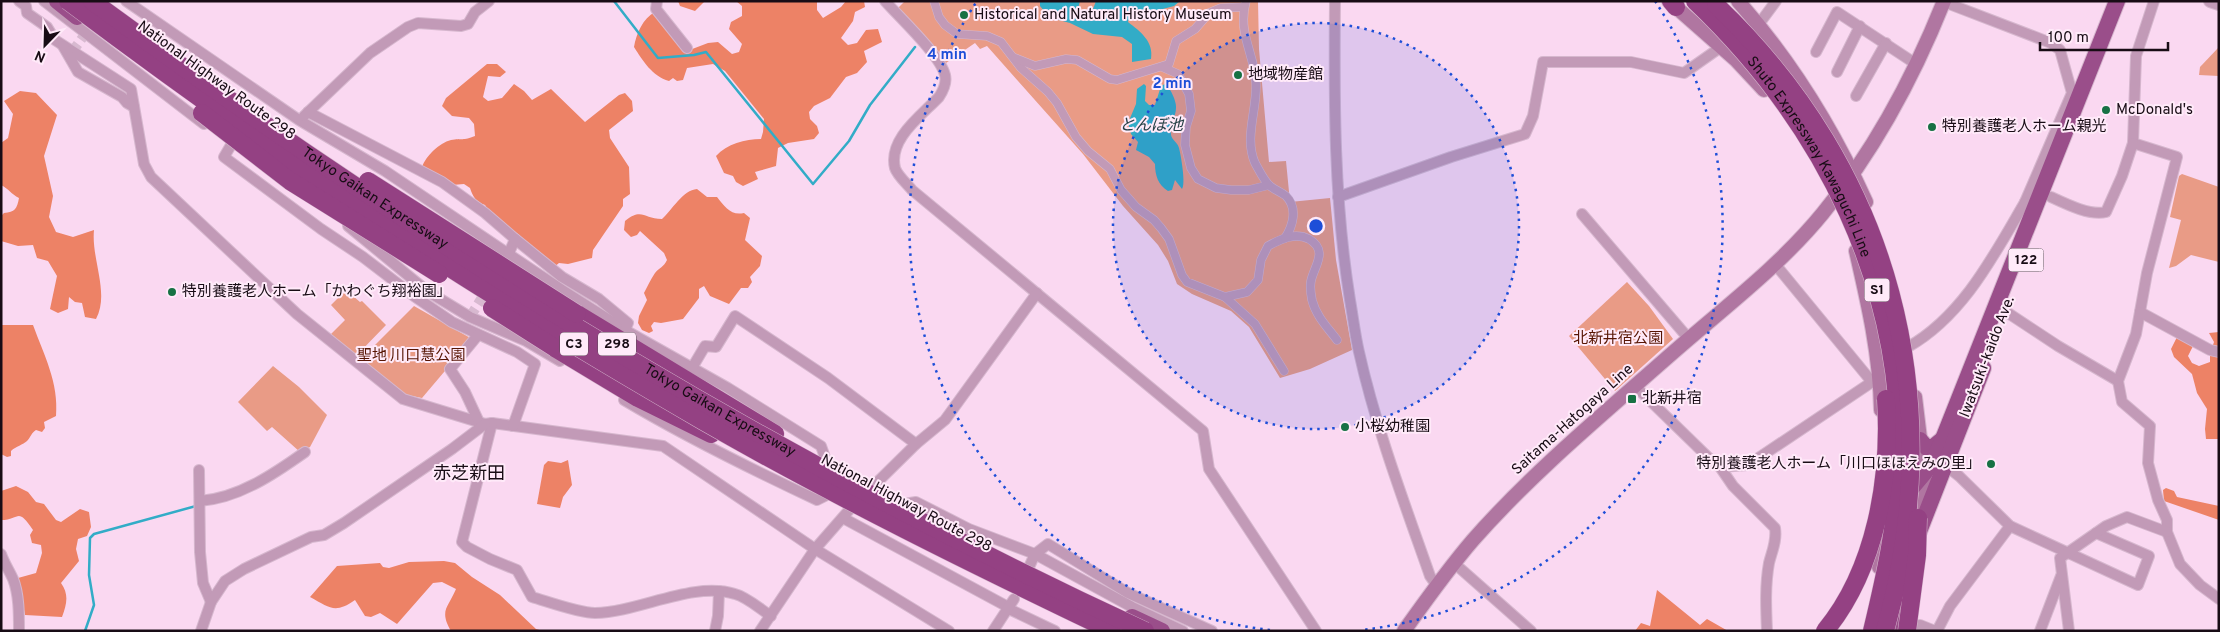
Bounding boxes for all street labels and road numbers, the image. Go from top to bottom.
street label: National Highway Route 298 [133,17,299,145]
street label: Shuto Expressway Kawaguchi Line [1742,53,1875,260]
street label: Tokyo Gaikan Expressway [298,143,452,254]
road number: 122 [2008,248,2044,272]
road number: S1 [1864,278,1890,302]
street label: Iwatsuki-kaido Ave. [1956,294,2020,420]
road number: C3 [560,332,588,356]
road number: 298 [598,332,636,356]
street label: Tokyo Gaikan Expressway [640,360,799,462]
street label: Saitama-Hatogaya Line [1508,360,1638,480]
street label: National Highway Route 298 [817,451,995,557]

